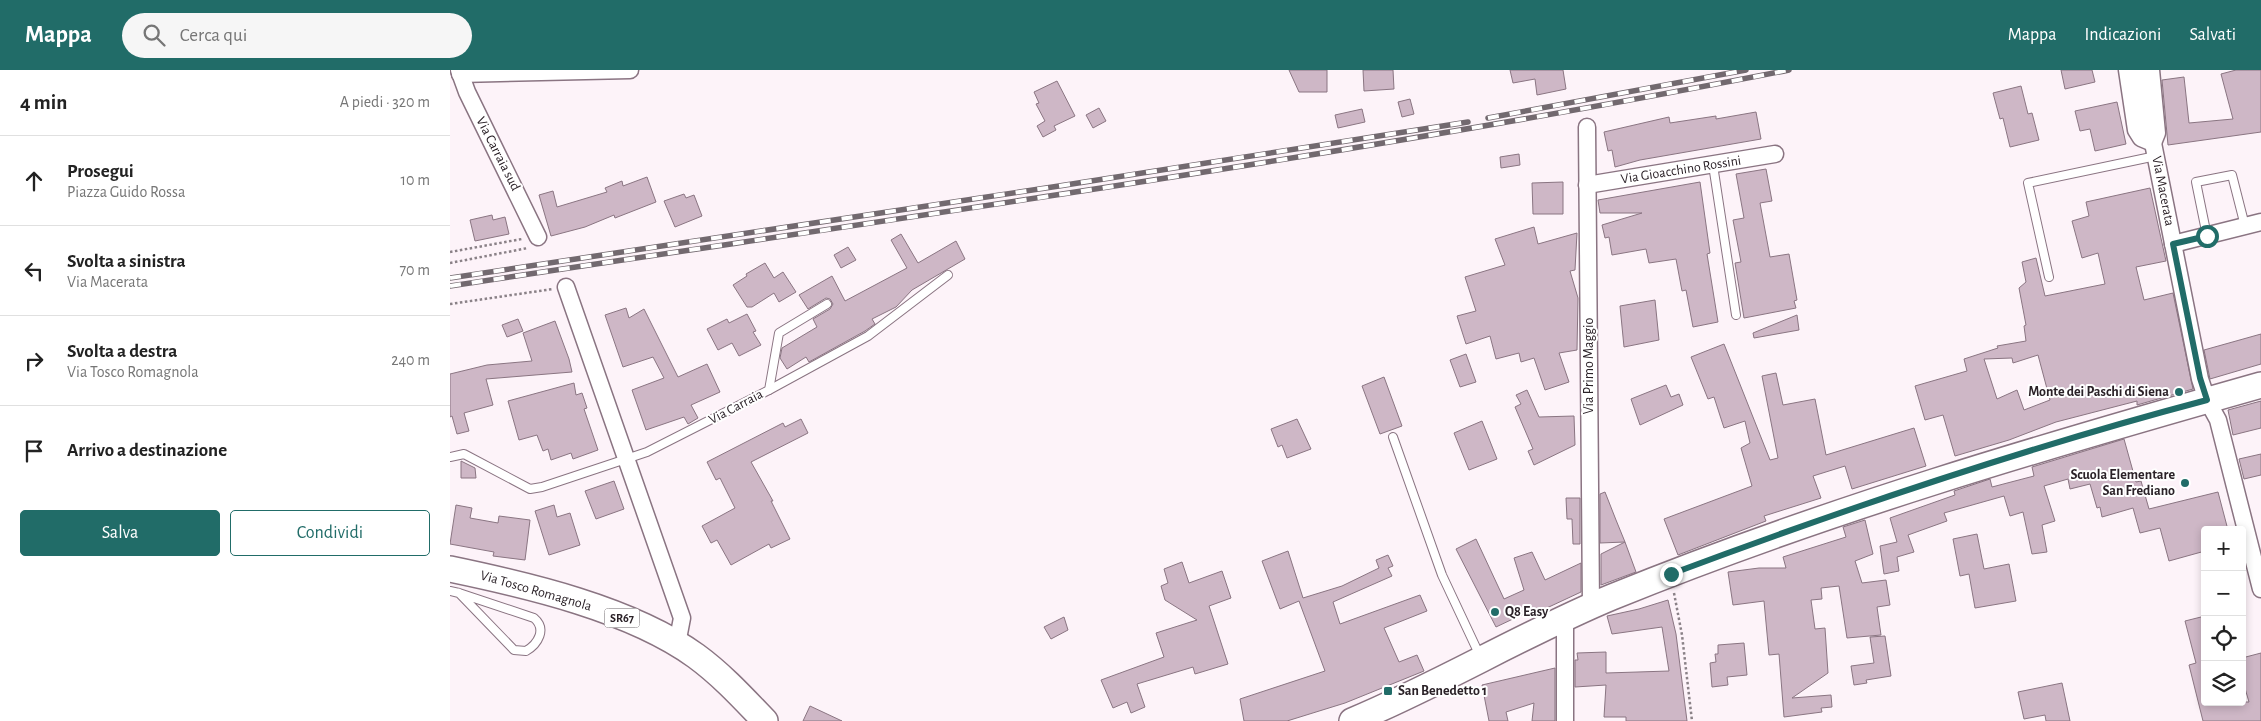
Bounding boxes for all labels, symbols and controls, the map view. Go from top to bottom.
search box [122,13,472,58]
icon: search [140,21,168,49]
text: Mappa [25,23,92,47]
text: Cerca qui [180,26,247,45]
text: Mappa [2008,26,2057,44]
text: Indicazioni [2085,26,2161,44]
text: Salvati [2189,26,2236,44]
text: 4 min [20,92,67,113]
text: A piedi · 320 m [340,94,430,110]
street label: Via Carraia sud [473,115,523,193]
street label: Via Gioacchino Rossini [1620,154,1742,186]
street label: Via Macerata [2149,155,2177,228]
text: Prosegui [67,162,134,181]
icon: ahead [20,167,48,195]
text: 10 m [401,172,430,188]
text: Piazza Guido Rossa [67,184,185,200]
route start [2196,225,2219,248]
text: Svolta a sinistra [67,252,186,271]
icon: left [20,257,48,285]
text: 70 m [399,262,430,278]
text: Via Macerata [67,274,148,290]
street label: Via Primo Maggio [1582,318,1596,414]
text: Svolta a destra [67,342,177,361]
icon: right [20,347,48,375]
text: 240 m [391,352,430,368]
text: Via Tosco Romagnola [67,364,199,380]
place label: Monte dei Paschi di Siena [2028,385,2169,399]
marker: Monte dei Paschi di Siena [2173,386,2185,398]
street label: Via Carraia [707,387,766,427]
icon: arrive [20,437,48,465]
text: Arrivo a destinazione [67,441,227,460]
place label: Scuola Elementare San Frediano [2070,468,2175,498]
marker: Scuola Elementare San Frediano [2179,477,2191,489]
button: Salva [20,510,220,556]
button: Condividi [230,510,430,556]
map controls [2201,526,2246,706]
button: + [2201,526,2246,571]
route end [1660,563,1683,586]
street label: Via Tosco Romagnola [479,568,594,614]
button: − [2201,571,2246,616]
place label: Q8 Easy [1505,605,1549,619]
marker: Q8 Easy [1489,606,1501,618]
road number: SR67 [604,608,640,628]
button: locate [2201,616,2246,661]
button: layers [2201,661,2246,706]
place label: San Benedetto 1 [1398,684,1487,698]
marker: San Benedetto 1 [1382,685,1394,697]

